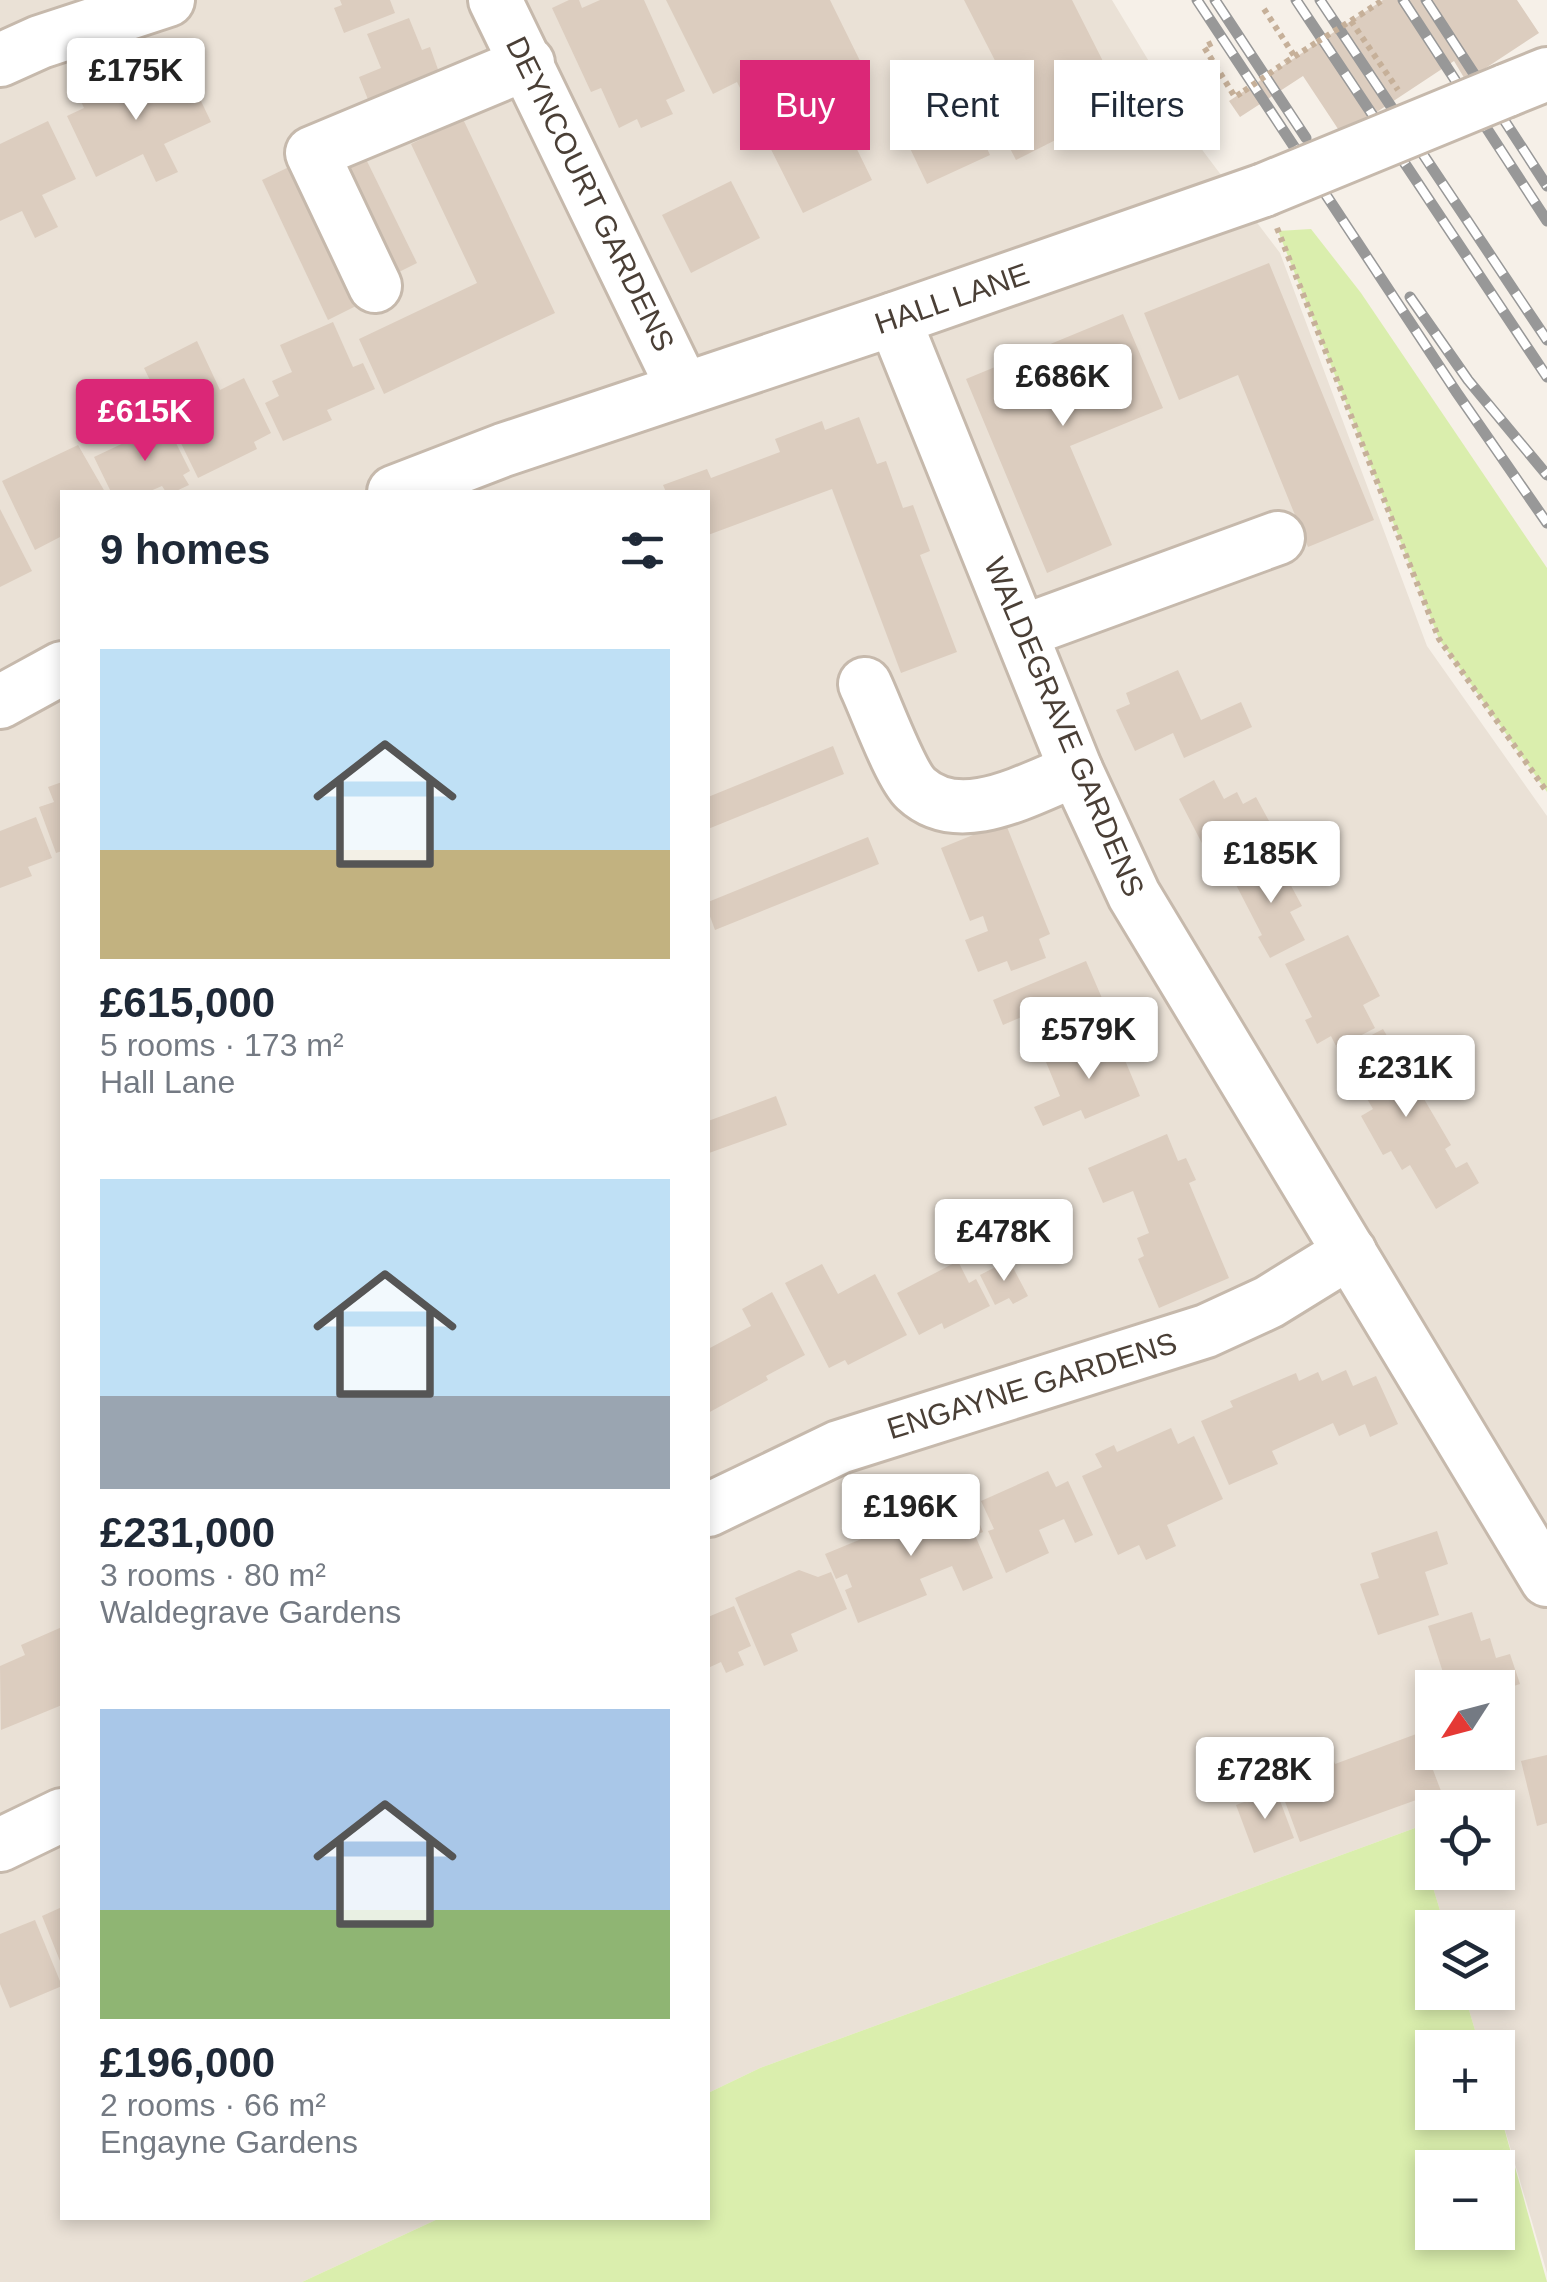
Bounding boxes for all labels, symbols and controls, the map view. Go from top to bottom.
street label: DEYNCOURT GARDENS [500,31,681,356]
pin: £175K [66,38,206,123]
text: £175K [89,52,183,88]
chip: Buy [740,60,870,150]
chip: Rent [890,60,1034,150]
chip: Filters [1054,60,1220,150]
street label: HALL LANE [871,257,1033,340]
pin: £686K [993,344,1133,429]
text: £686K [1016,358,1110,394]
pin: £615K [75,379,215,464]
text: £615K [98,393,192,429]
icon: filters [615,523,670,578]
text: 9 homes [100,526,270,573]
street label: WALDEGRAVE GARDENS [978,552,1151,901]
icon: home [295,714,475,894]
pin: £185K [1201,821,1341,906]
text: £185K [1224,835,1318,871]
text: £615,000 [100,979,275,1026]
pin: £579K [1019,997,1159,1082]
text: £579K [1042,1011,1136,1047]
text: 5 rooms · 173 m² [100,1027,344,1063]
pin: £231K [1336,1035,1476,1120]
text: £231K [1359,1049,1453,1085]
text: Hall Lane [100,1064,235,1100]
pin: £478K [934,1199,1074,1284]
text: £478K [957,1213,1051,1249]
icon: home [295,1244,475,1424]
street label: ENGAYNE GARDENS [883,1326,1181,1445]
pin: £196K [841,1474,981,1559]
text: £196K [864,1488,958,1524]
text: £231,000 [100,1509,275,1556]
text: 3 rooms · 80 m² [100,1557,326,1593]
text: Waldegrave Gardens [100,1594,401,1630]
north arrow [1415,1670,1515,1770]
map controls [1415,1670,1515,2250]
pin: £728K [1195,1737,1335,1822]
text: £728K [1218,1751,1312,1787]
icon: home [295,1774,475,1954]
button: locate [1415,1790,1515,1890]
button: layers [1415,1910,1515,2010]
button: + [1415,2030,1515,2130]
text: £196,000 [100,2039,275,2086]
text: 2 rooms · 66 m² [100,2087,326,2123]
text: Engayne Gardens [100,2124,358,2160]
button: − [1415,2150,1515,2250]

